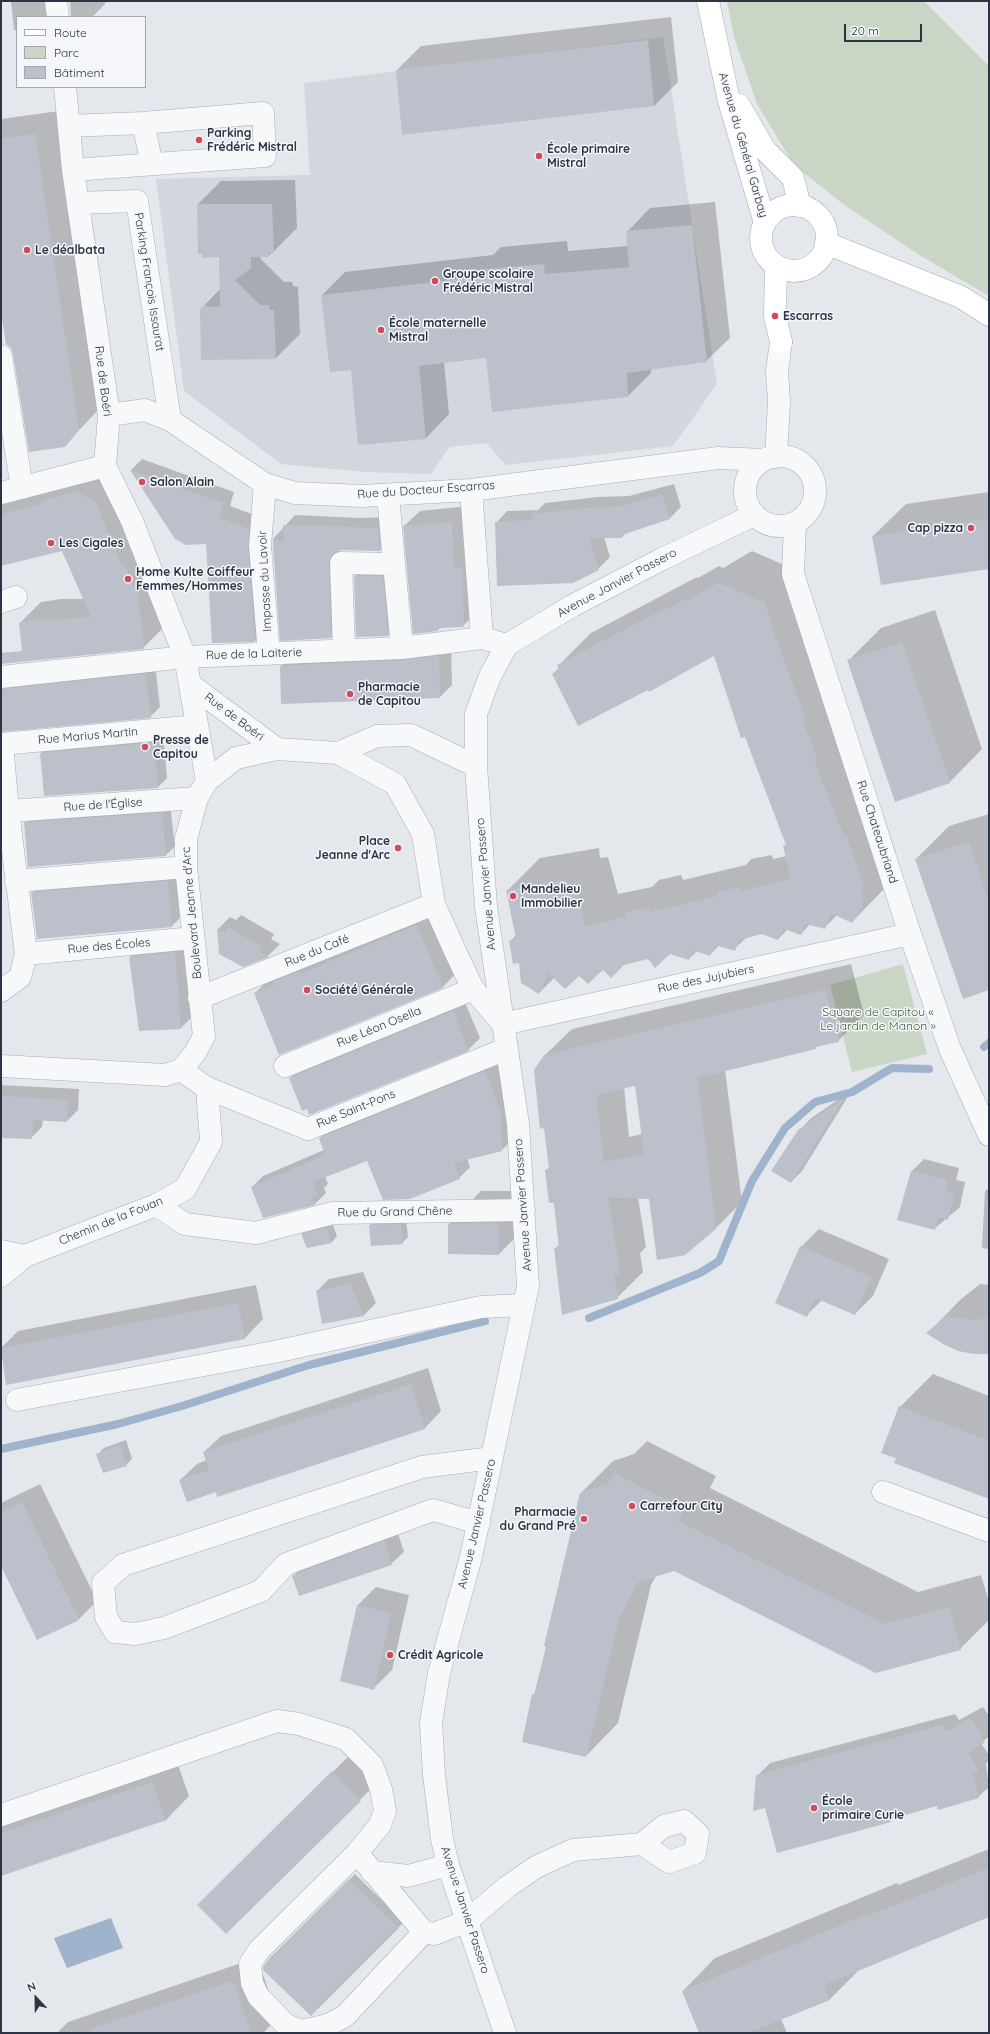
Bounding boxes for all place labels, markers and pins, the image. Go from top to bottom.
place label: Parking Frédéric Mistral [207,126,297,154]
marker: Parking Frédéric Mistral [194,135,204,145]
place label: École primaire Mistral [547,142,630,170]
marker: École primaire Mistral [534,151,544,161]
place label: Le déalbata [35,243,105,257]
marker: Le déalbata [22,245,32,255]
place label: Groupe scolaire Frédéric Mistral [443,267,534,295]
marker: Groupe scolaire Frédéric Mistral [430,276,440,286]
place label: Escarras [783,309,833,323]
marker: Escarras [770,311,780,321]
place label: École maternelle Mistral [389,316,487,344]
marker: École maternelle Mistral [376,325,386,335]
place label: Salon Alain [150,475,214,489]
marker: Salon Alain [137,477,147,487]
place label: Cap pizza [908,521,963,535]
marker: Cap pizza [966,523,976,533]
place label: Les Cigales [59,536,123,550]
marker: Les Cigales [46,538,56,548]
place label: Home Kulte Coiffeur Femmes/Hommes [136,565,255,593]
marker: Home Kulte Coiffeur Femmes/Hommes [123,574,133,584]
place label: Pharmacie de Capitou [358,680,421,708]
marker: Pharmacie de Capitou [345,689,355,699]
place label: Presse de Capitou [153,733,209,761]
marker: Presse de Capitou [140,742,150,752]
place label: Place Jeanne d'Arc [315,834,390,862]
marker: Place Jeanne d'Arc [393,843,403,853]
place label: Mandelieu Immobilier [521,882,583,910]
marker: Mandelieu Immobilier [508,891,518,901]
place label: Société Générale [315,983,414,997]
marker: Société Générale [302,985,312,995]
place label: Carrefour City [640,1499,723,1513]
marker: Carrefour City [627,1501,637,1511]
place label: Pharmacie du Grand Pré [500,1505,576,1533]
marker: Pharmacie du Grand Pré [579,1514,589,1524]
place label: Crédit Agricole [398,1648,483,1662]
marker: Crédit Agricole [385,1650,395,1660]
place label: École primaire Curie [822,1794,904,1822]
marker: École primaire Curie [809,1803,819,1813]

